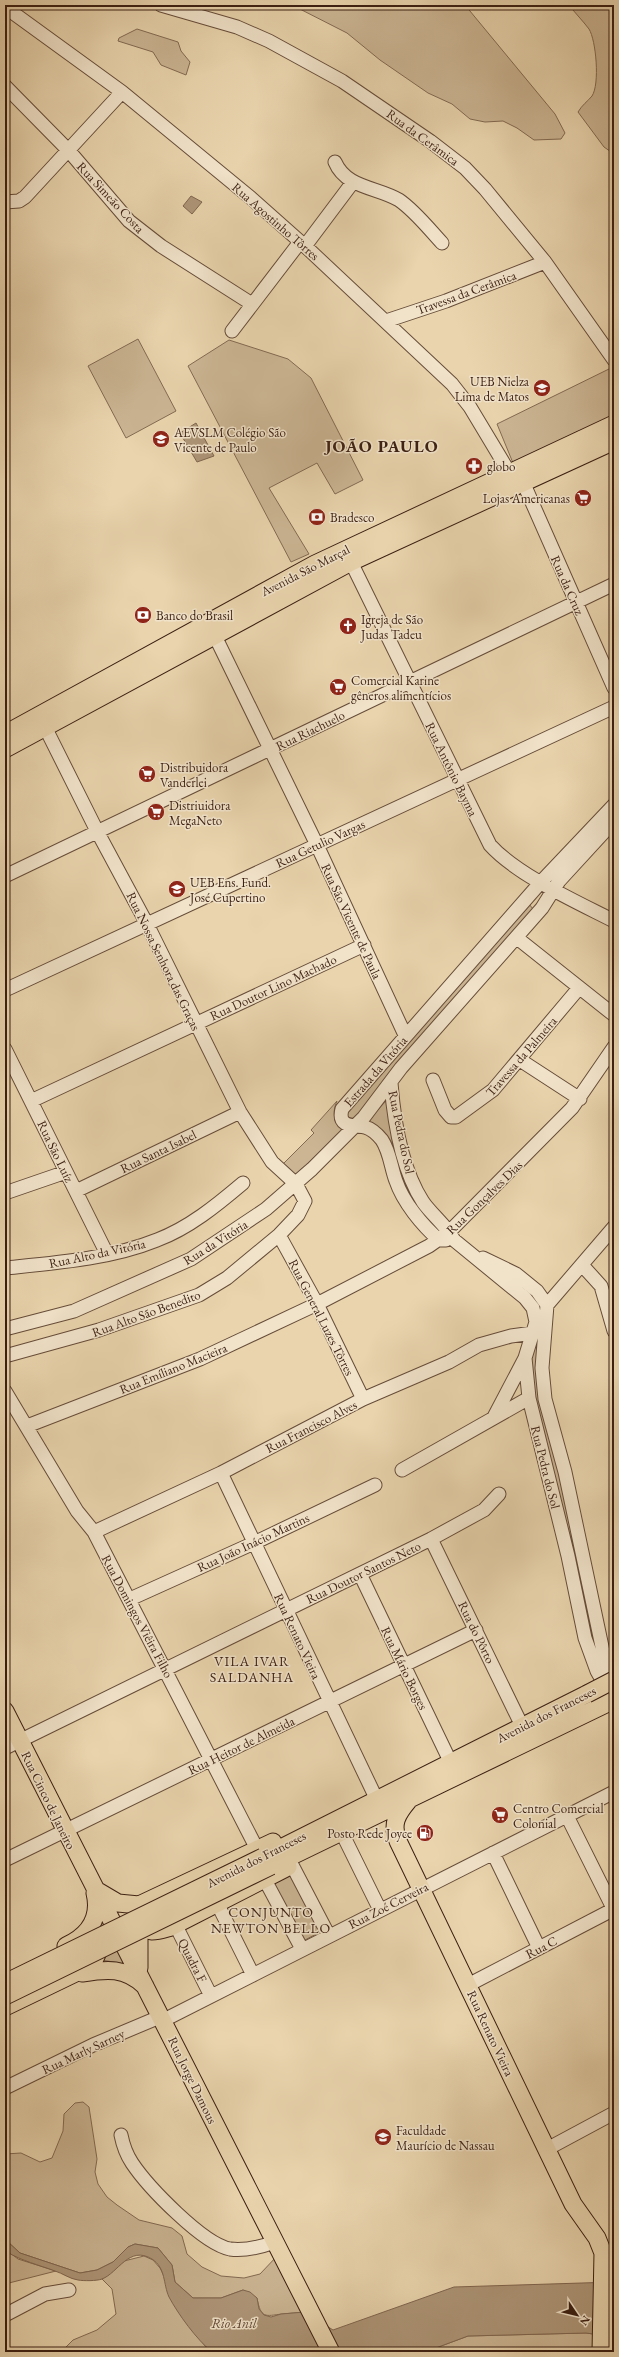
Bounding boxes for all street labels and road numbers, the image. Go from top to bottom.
street label: Rua da Cerâmica [383,105,463,170]
street label: Rua Simeão Costa [73,158,149,237]
street label: Rua Agostinho Tôrres [228,179,323,264]
street label: Travessa da Cerâmica [414,266,519,318]
street label: Avenida São Marçal [257,541,353,601]
street label: Rua da Cruz [547,553,588,618]
street label: Rua Riachuelo [273,706,348,755]
street label: Rua Antônio Bayma [421,719,482,820]
street label: Rua Getulio Vargas [273,815,368,872]
street label: Rua São Vicente de Paula [317,861,386,982]
street label: Rua Nossa Senhora das Graças [123,889,205,1033]
street label: Rua Doutor Lino Machado [207,951,339,1024]
street label: Travessa da Palmeira [482,1012,561,1100]
street label: Estrada da Vitória [340,1032,411,1110]
street label: Rua Pedra do Sol [384,1089,419,1175]
street label: Rua São Luíz [33,1118,78,1185]
street label: Rua Santa Isabel [117,1126,199,1177]
street label: Rua Gonçalves Dias [443,1157,526,1238]
street label: Rua da Vitória [180,1215,251,1269]
street label: Rua Alto da Vitória [47,1235,148,1272]
street label: Rua General Luzes Tôrres [285,1256,358,1378]
street label: Rua Alto São Benedito [90,1286,203,1341]
street label: Rua Emíliano Macieira [117,1339,230,1398]
street label: Rua Francisco Alves [263,1396,360,1457]
street label: Rua Pedra do Sol [527,1424,564,1510]
street label: Rua João Inácio Martins [194,1509,312,1576]
street label: Rua Doutor Santos Neto [303,1537,423,1608]
street label: Rua Domingos Viêira Filho [98,1552,177,1681]
street label: Rua Renato Vieira [270,1591,325,1683]
street label: Rua do Pôrto [454,1598,499,1666]
street label: Rua Mário Borges [377,1624,432,1713]
street label: Avenida dos Franceses [493,1682,599,1747]
street label: Rua Heitor de Almeida [185,1712,298,1779]
street label: Rua Cinco de Janeiro [17,1748,80,1852]
street label: Avenida dos Franceses [203,1827,309,1892]
street label: Rua Zoé Cerveira [345,1878,432,1933]
street label: Rua C [523,1932,560,1963]
street label: Quadra F [174,1935,211,1985]
street label: Rua Renato Vieira [463,1988,518,2080]
street label: Rua Marly Sarney [39,2025,128,2078]
street label: Rua Jorge Damous [164,2034,221,2127]

